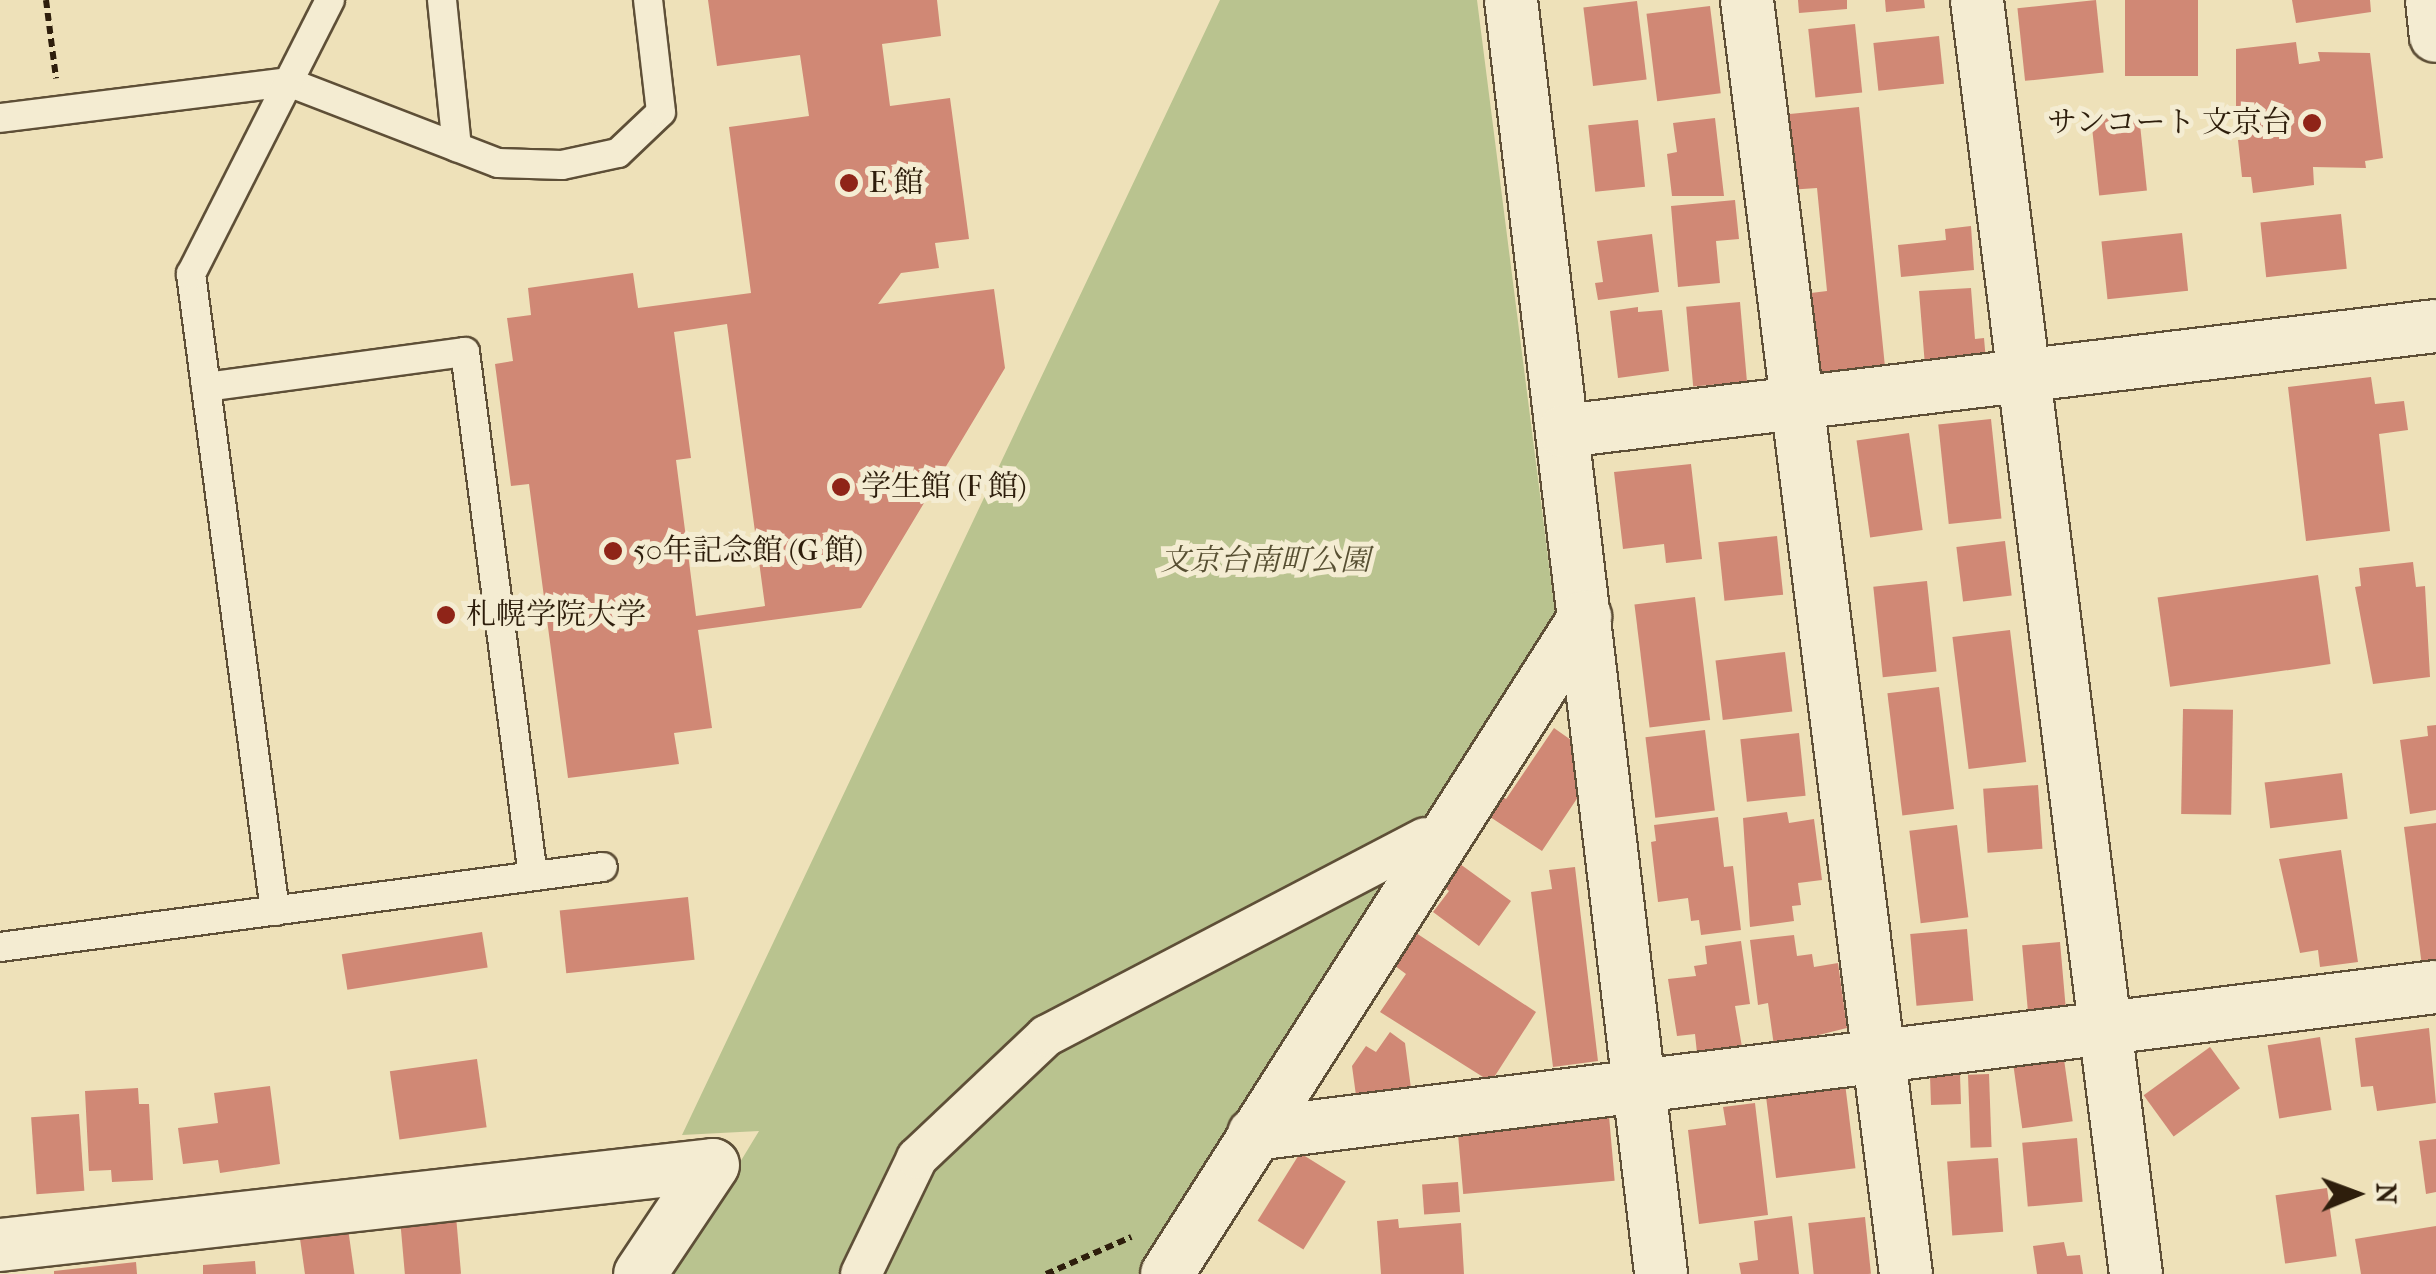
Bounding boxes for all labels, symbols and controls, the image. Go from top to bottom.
place label: サンコート 文京台 [2046,105,2292,141]
marker: サンコート 文京台 [2301,112,2323,134]
place label: E 館 [869,165,924,201]
marker: E 館 [838,172,860,194]
place label: 学生館 (F 館) [861,469,1027,505]
marker: 学生館 (F 館) [830,476,852,498]
place label: 50年記念館 (G 館) [633,533,863,569]
marker: 50年記念館 (G 館) [602,540,624,562]
park label: 文京台南町公園 [1160,543,1370,579]
place label: 札幌学院大学 [466,597,646,633]
marker: 札幌学院大学 [435,604,457,626]
north arrow [2306,1144,2406,1244]
text: N [2370,1183,2403,1204]

